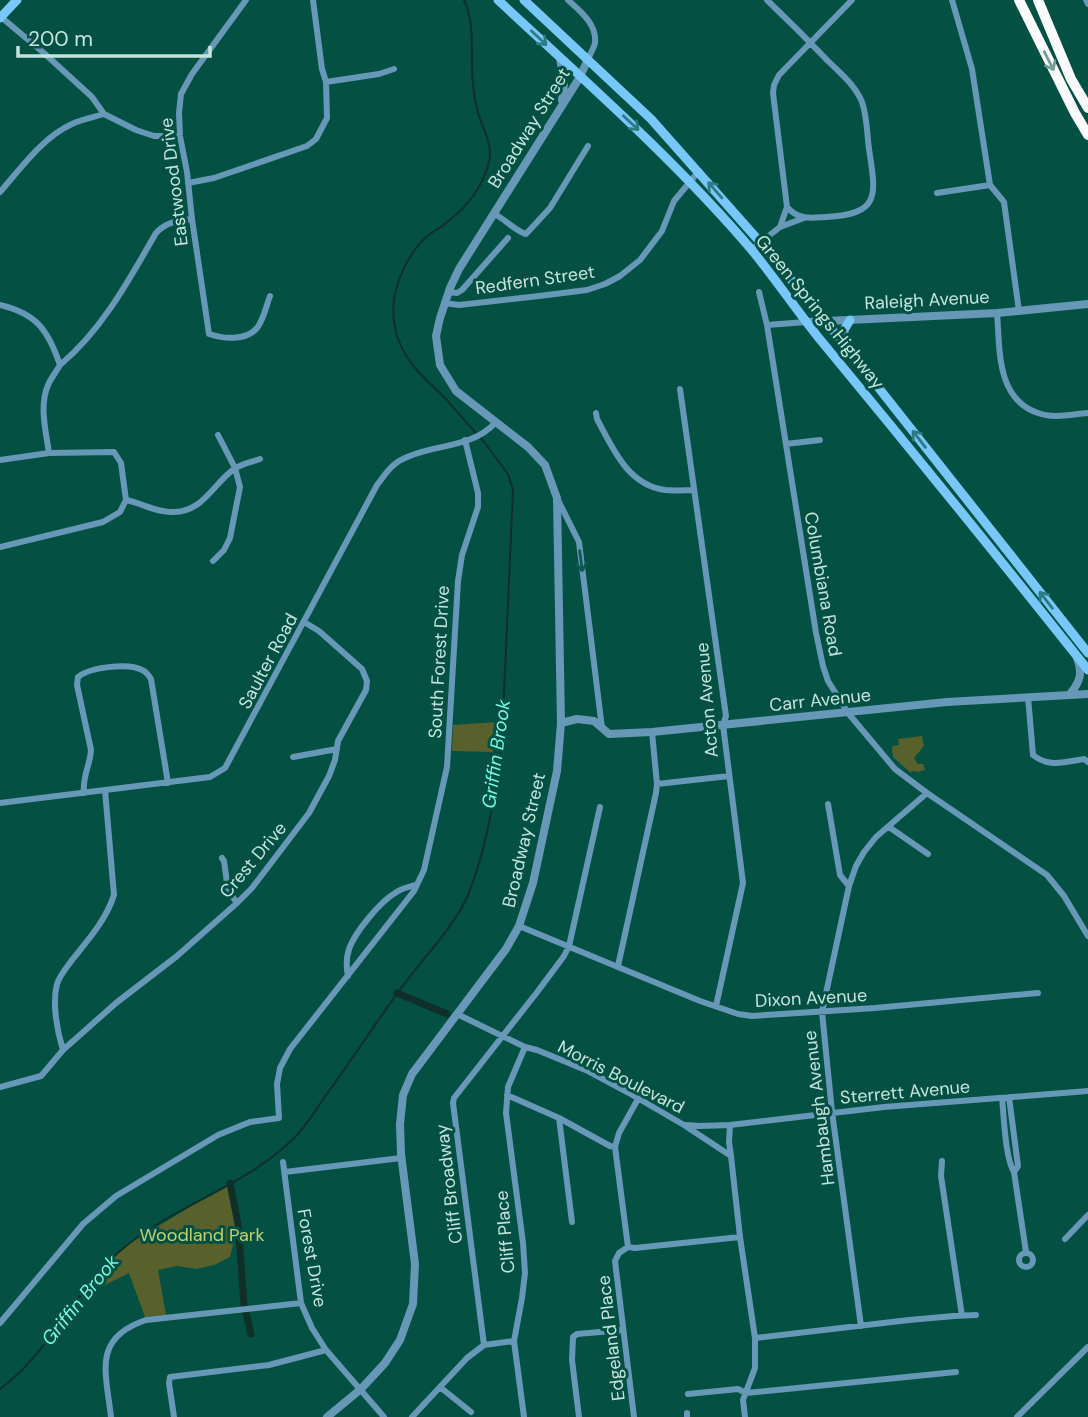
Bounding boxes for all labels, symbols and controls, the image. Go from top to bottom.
scale bar [18,14,210,58]
text: 200 m [28,25,93,53]
one-way arrow [530,30,547,47]
one-way arrow [1042,51,1056,71]
street label: Broadway Street [482,63,576,193]
one-way arrow [622,114,639,131]
street label: Eastwood Drive [154,116,194,248]
one-way arrow [707,181,723,199]
street label: Green Springs Highway [750,230,890,394]
street label: Redfern Street [474,260,596,300]
street label: Raleigh Avenue [864,285,990,315]
one-way arrow [912,430,927,449]
street label: Columbiana Road [798,510,848,658]
one-way arrow [575,549,588,572]
street label: South Forest Drive [423,585,455,739]
one-way arrow [1038,591,1053,609]
street label: Saulter Road [233,609,303,713]
street label: Acton Avenue [690,642,724,758]
street label: Carr Avenue [768,683,872,717]
water label: Griffin Brook [476,698,516,810]
street label: Broadway Street [497,770,551,910]
street label: Crest Drive [214,817,292,903]
street label: Dixon Avenue [754,983,868,1013]
street label: Hambaugh Avenue [798,1029,840,1187]
street label: Morris Boulevard [553,1035,689,1119]
street label: Sterrett Avenue [839,1074,971,1110]
street label: Cliff Broadway [430,1123,468,1245]
street label: Cliff Place [489,1190,521,1274]
street label: Forest Drive [292,1207,332,1309]
park label: Woodland Park [140,1223,264,1247]
water label: Griffin Brook [36,1249,125,1351]
street label: Edgeland Place [591,1274,631,1402]

